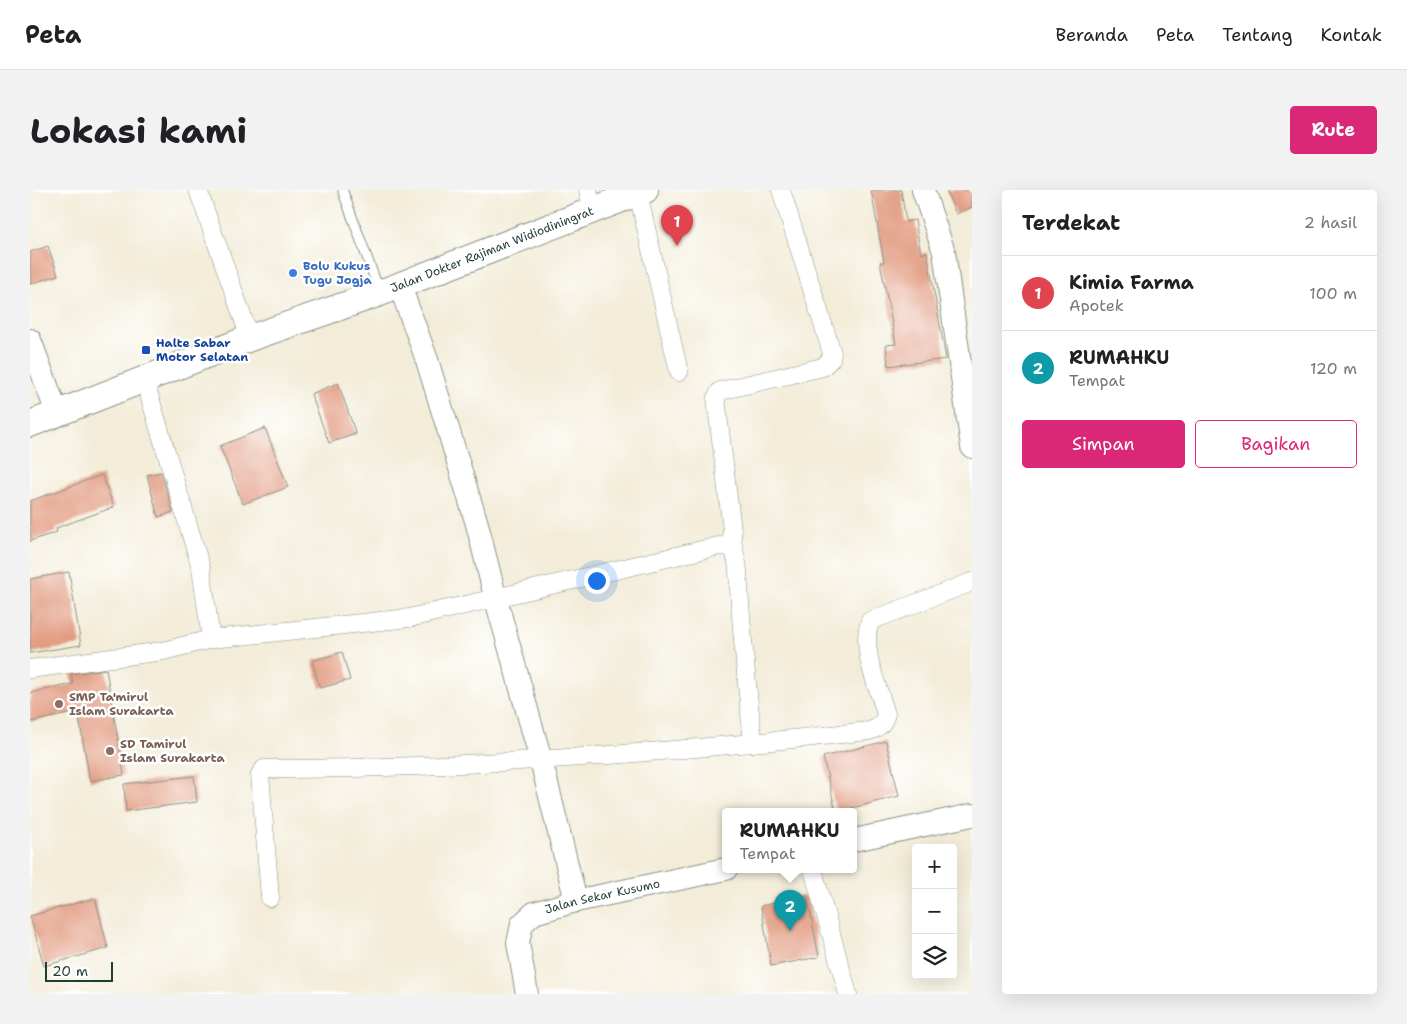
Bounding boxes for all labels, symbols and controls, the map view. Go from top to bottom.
text: Peta [25,19,81,51]
text: Beranda [1056,23,1128,47]
text: Peta [1156,23,1194,47]
text: Tentang [1222,23,1293,47]
text: Kontak [1321,23,1382,47]
button: Rute [1290,106,1377,154]
text: Lokasi kami [30,107,247,154]
street label: Jalan Dokter Rajiman Widiodiningrat [388,203,596,296]
pin: 1 [661,205,693,246]
text: Terdekat [1022,209,1120,237]
text: 2 hasil [1304,212,1357,233]
place label: Bolu Kukus Tugu Jogja [303,258,372,288]
marker: Bolu Kukus Tugu Jogja [287,267,299,279]
text: Kimia Farma [1069,270,1194,295]
text: 1 [1034,283,1042,304]
text: 100 m [1309,283,1357,304]
text: Apotek [1069,295,1124,316]
place label: Halte Sabar Motor Selatan [156,335,248,365]
marker: Halte Sabar Motor Selatan [140,344,152,356]
text: RUMAHKU [1069,345,1169,370]
text: 2 [1032,358,1044,379]
text: 120 m [1310,358,1357,379]
text: Tempat [1069,370,1125,391]
button: Simpan [1022,420,1185,468]
button: Bagikan [1195,420,1357,468]
your location [584,568,610,594]
place label: SMP Ta'mirul Islam Surakarta [69,689,174,719]
marker: SMP Ta'mirul Islam Surakarta [53,698,65,710]
place label: SD Tamirul Islam Surakarta [120,736,225,766]
marker: SD Tamirul Islam Surakarta [104,745,116,757]
popup [722,808,857,873]
text: RUMAHKU [739,818,840,843]
text: Tempat [739,843,796,864]
map controls [912,844,957,979]
button: + [912,844,957,889]
street label: Jalan Sekar Kusumo [543,875,662,918]
button: − [912,889,957,934]
pin: 2 [774,890,806,931]
button: layers [912,934,957,979]
scale bar [45,959,112,982]
text: 20 m [52,962,88,980]

